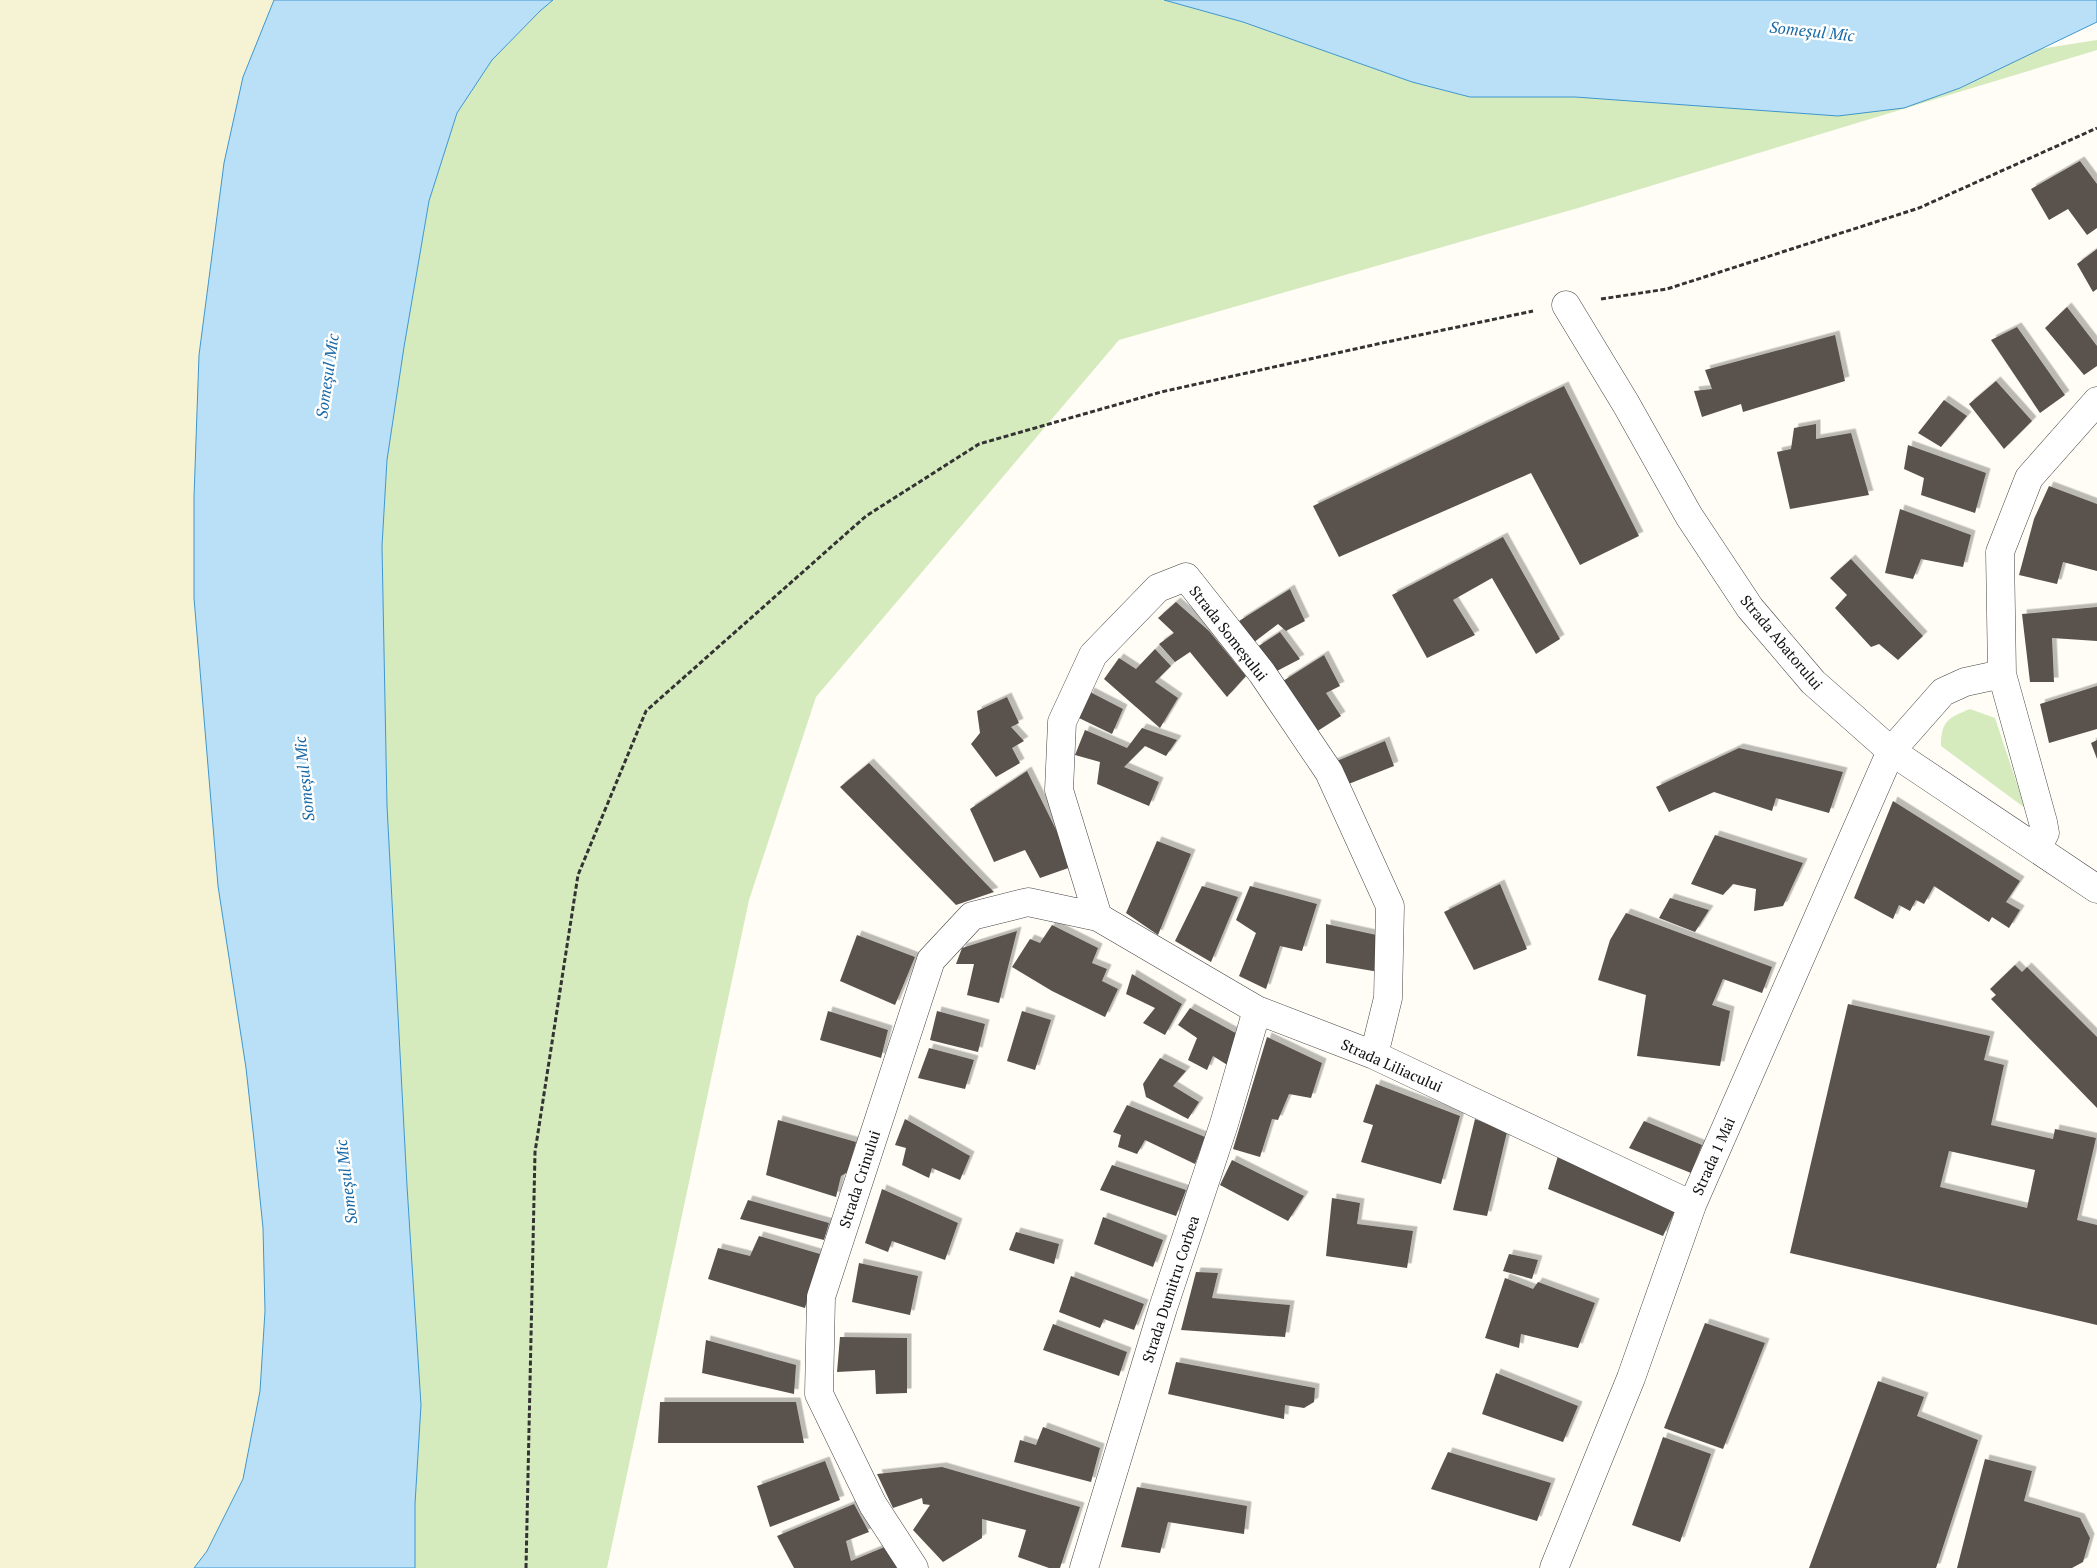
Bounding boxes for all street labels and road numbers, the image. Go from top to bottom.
street label: Strada Someșului [1185,581,1273,685]
street label: Strada Abatorului [1736,590,1828,694]
street label: Strada Liliacului [1338,1034,1446,1096]
street label: Strada 1 Mai [1687,1114,1739,1198]
street label: Strada Crinului [834,1128,884,1230]
street label: Strada Dumitru Corbea [1137,1213,1203,1365]

